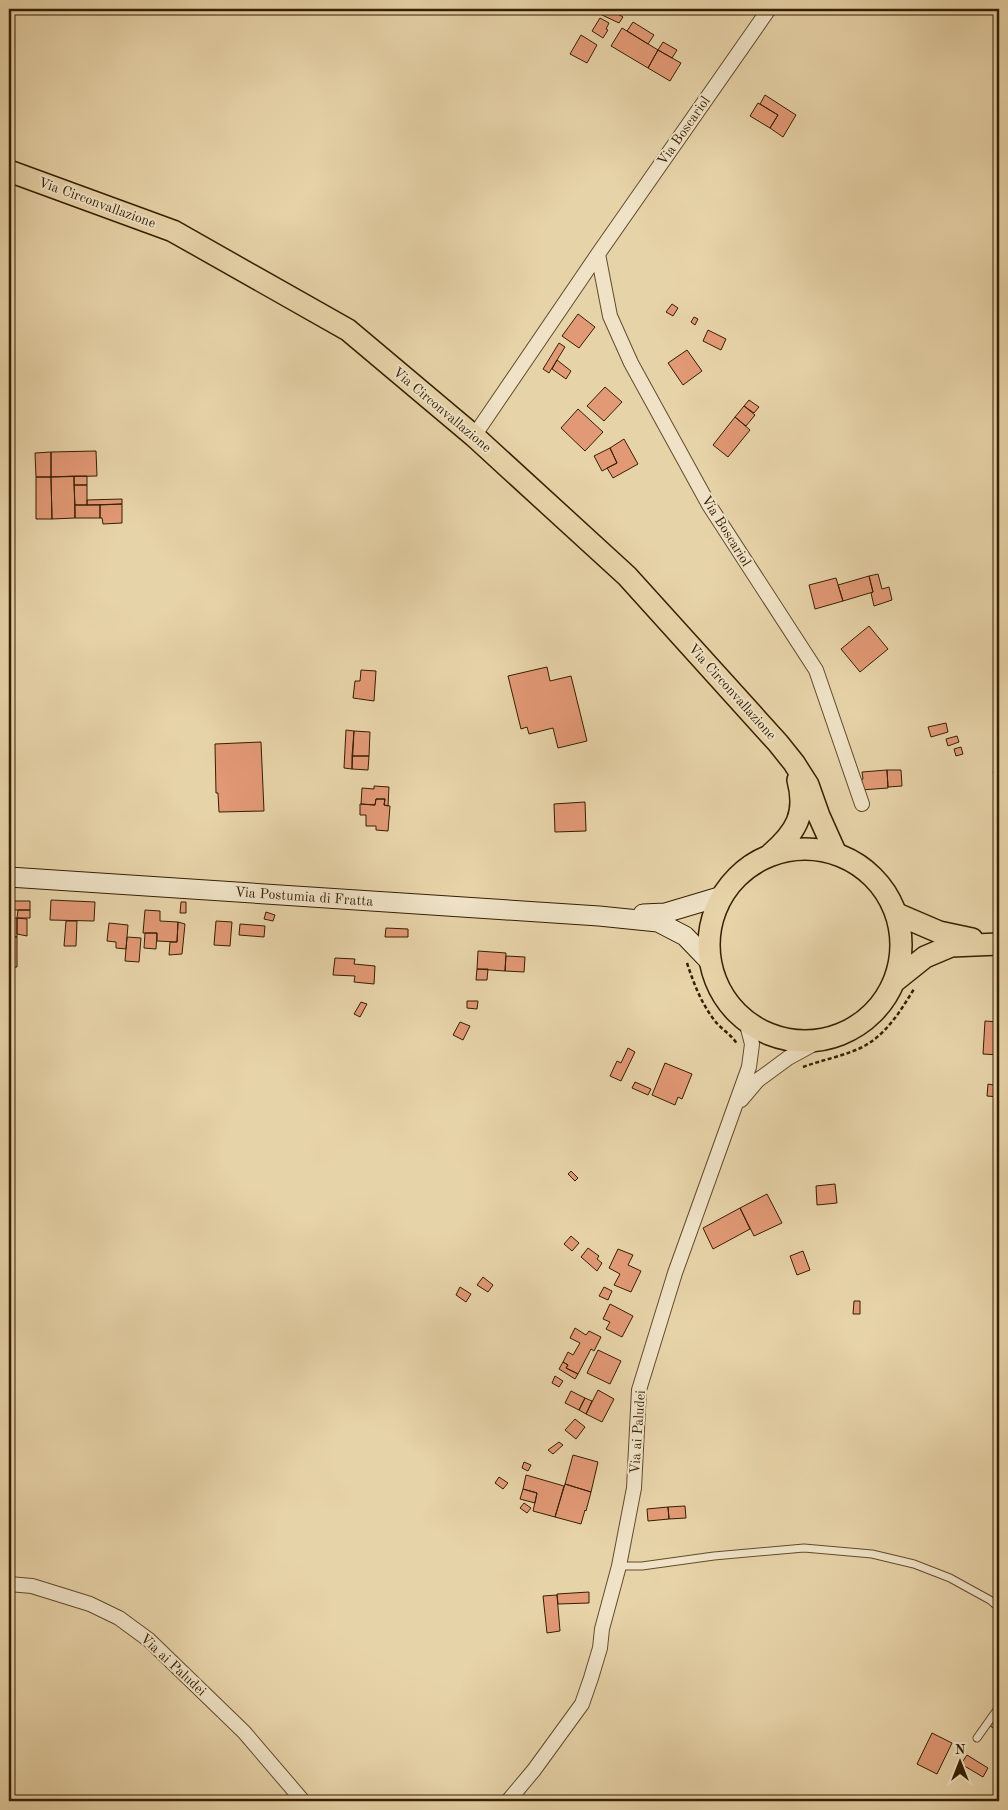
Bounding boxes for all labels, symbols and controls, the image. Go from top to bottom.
street label: Via Boscariol [655,94,713,168]
street label: Via Circonvallazione [37,175,157,231]
street label: Via Circonvallazione [390,365,494,455]
street label: Via Boscariol [699,493,753,569]
street label: Via Circonvallazione [685,641,779,743]
street label: Via Postumia di Fratta [234,885,374,909]
street label: Via ai Paludei [628,1389,648,1474]
street label: Via ai Paludei [137,1631,209,1699]
north arrow [936,1738,986,1788]
text: N [955,1743,966,1757]

